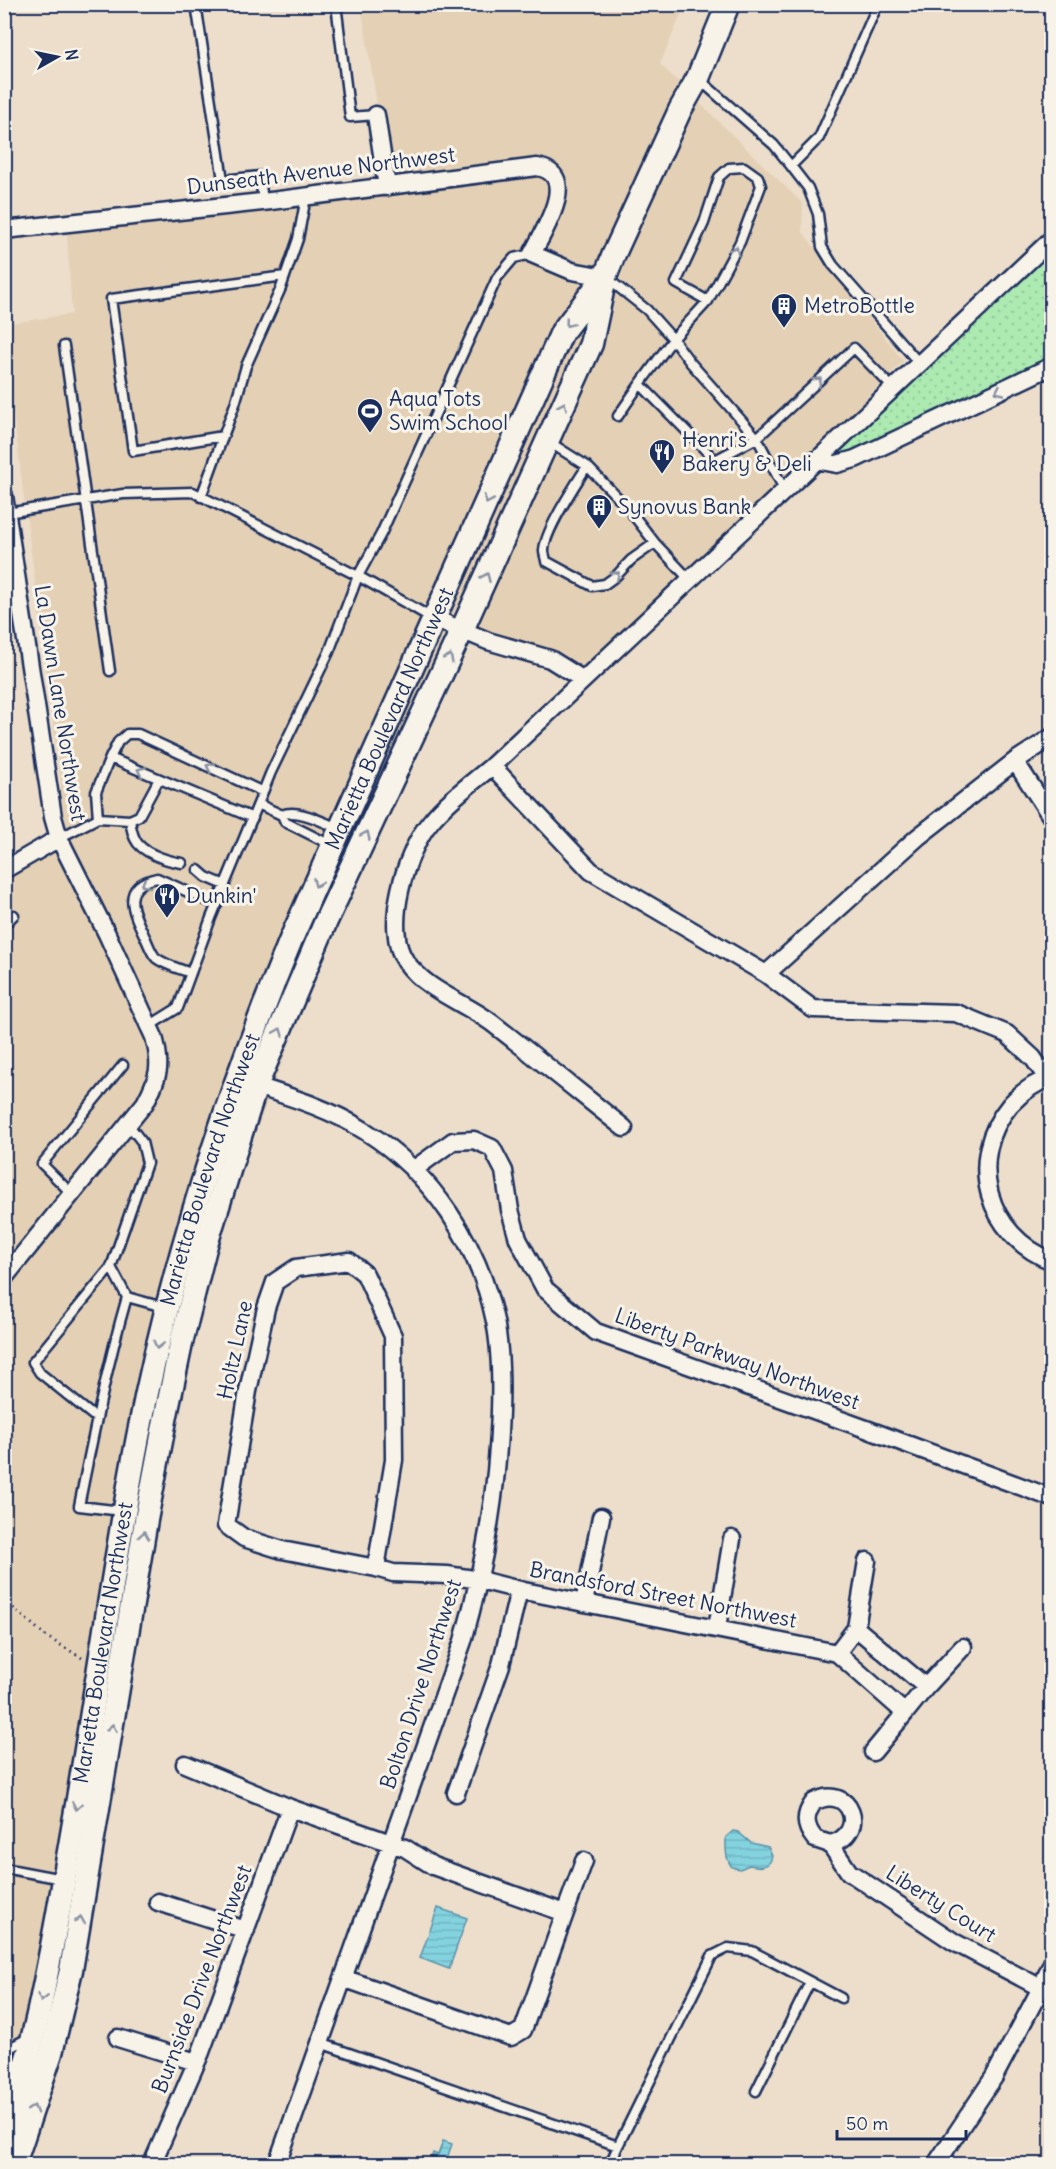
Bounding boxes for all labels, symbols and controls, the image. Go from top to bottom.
north arrow [27,27,87,87]
text: N [61,48,83,62]
street label: Dunseath Avenue Northwest [185,141,457,200]
one-way arrow [728,245,740,256]
building icon: MetroBottle [769,291,799,329]
place label: MetroBottle [804,292,915,319]
one-way arrow [566,316,577,327]
one-way arrow [812,377,822,388]
one-way arrow [994,383,1005,395]
place label: Aqua Tots Swim School [389,385,508,436]
sports icon: Aqua Tots Swim School [355,396,385,434]
one-way arrow [556,402,568,413]
place label: Henri's Bakery & Deli [682,426,812,477]
restaurant icon: Henri's Bakery & Deli [647,437,677,475]
building icon: Synovus Bank [584,492,614,530]
one-way arrow [483,493,495,504]
place label: Synovus Bank [618,493,751,520]
one-way arrow [609,571,619,582]
one-way arrow [479,572,491,583]
street label: La Dawn Lane Northwest [28,583,93,823]
street label: Marietta Boulevard Northwest [319,583,459,854]
one-way arrow [441,653,453,664]
one-way arrow [206,762,217,774]
one-way arrow [136,766,147,778]
one-way arrow [359,830,371,841]
one-way arrow [141,877,151,888]
one-way arrow [312,877,324,888]
restaurant icon: Dunkin' [152,881,182,919]
place label: Dunkin' [186,882,257,909]
one-way arrow [272,1027,284,1038]
street label: Marietta Boulevard Northwest [154,1029,266,1309]
street label: Holtz Lane [211,1298,258,1402]
street label: Liberty Parkway Northwest [611,1302,863,1415]
one-way arrow [152,1340,165,1350]
street label: Marietta Boulevard Northwest [67,1500,139,1786]
one-way arrow [137,1531,149,1540]
street label: Brandsford Street Northwest [527,1555,799,1634]
street label: Bolton Drive Northwest [374,1575,467,1792]
one-way arrow [105,1723,117,1732]
one-way arrow [71,1801,84,1811]
street label: Liberty Court [881,1859,1001,1948]
street label: Burnside Drive Northwest [145,1861,258,2097]
one-way arrow [73,1915,85,1925]
one-way arrow [36,1992,49,2002]
scale bar [837,2103,966,2141]
one-way arrow [26,2104,38,2115]
text: 50 m [846,2112,888,2135]

